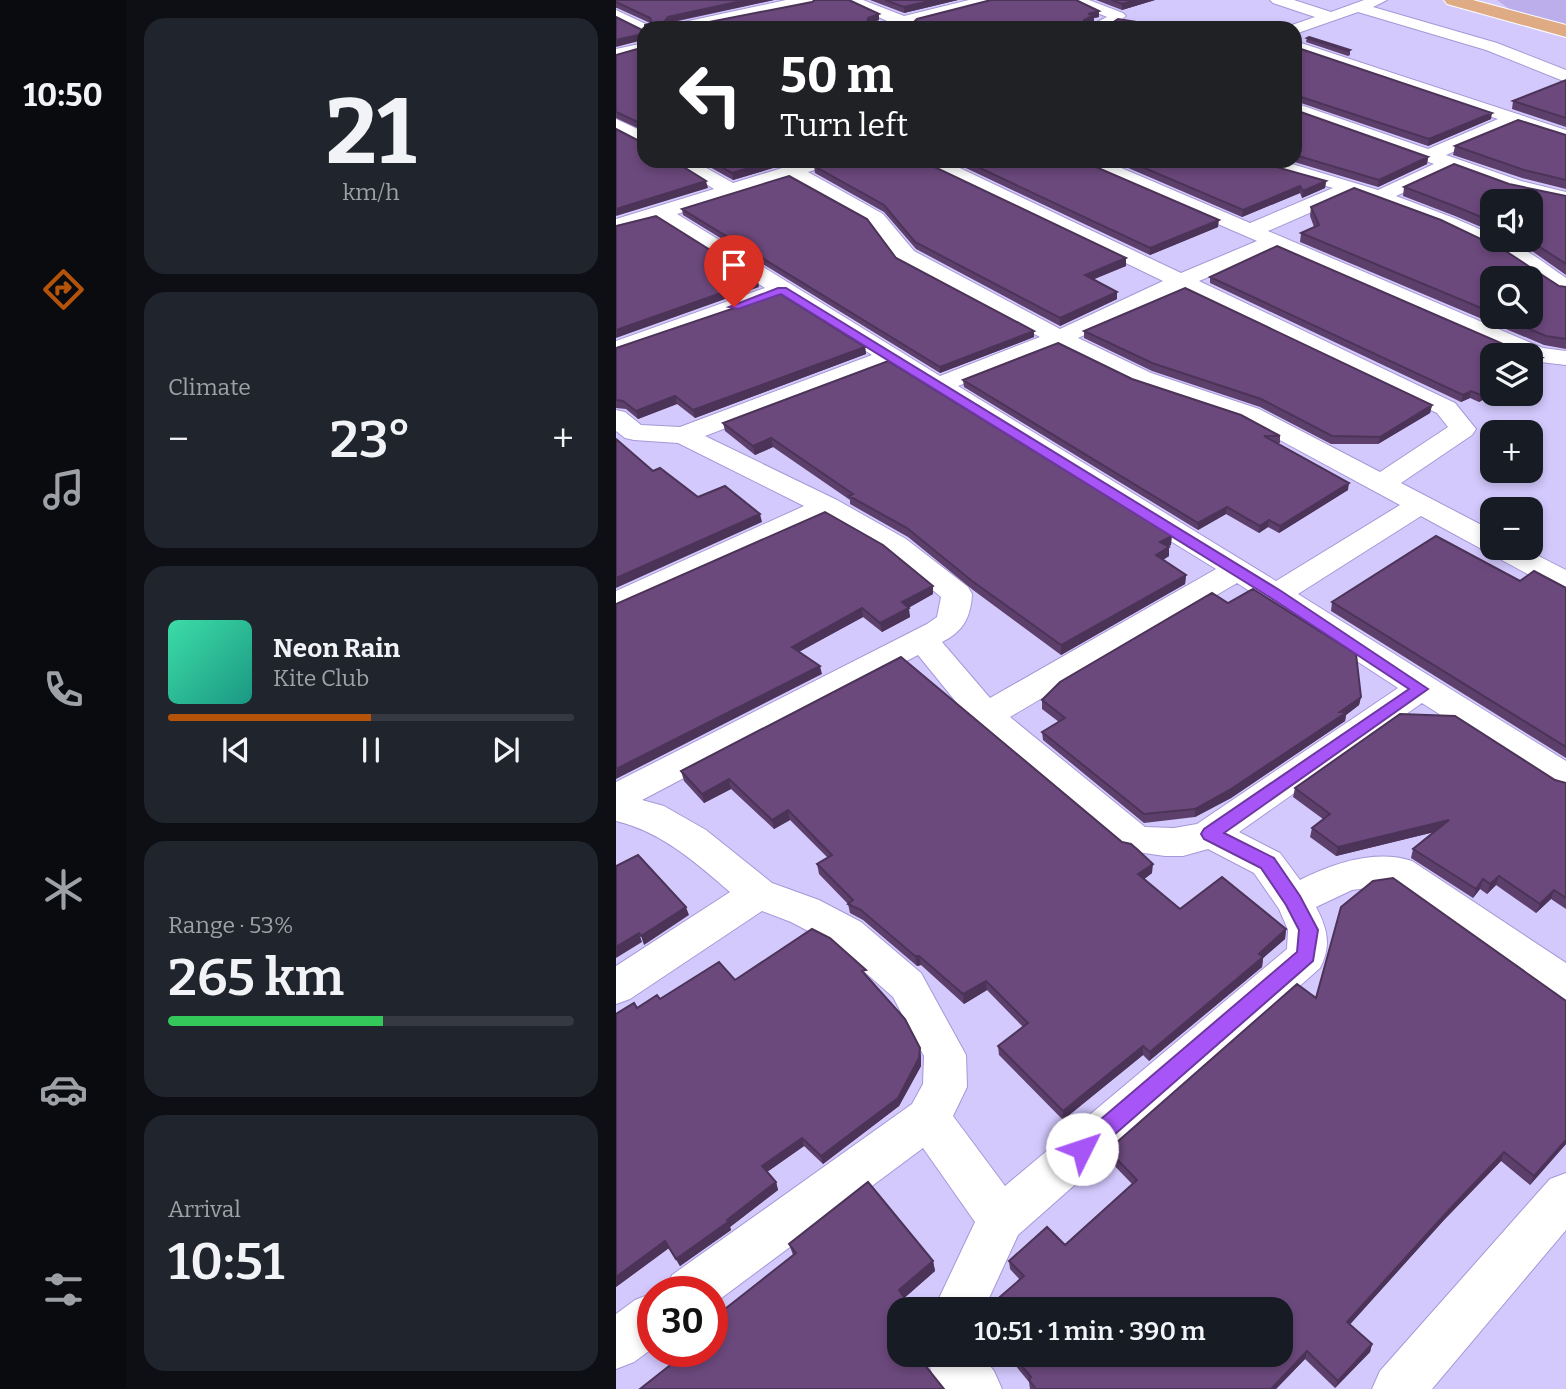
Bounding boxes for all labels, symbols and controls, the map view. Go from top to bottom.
text: 50 m [780,46,893,105]
icon: left [665,49,756,140]
text: 10:50 [23,76,103,114]
text: 21 [326,78,416,187]
text: Turn left [780,106,908,144]
text: km/h [343,178,399,206]
map controls [1480,189,1543,560]
button: sound [1480,189,1543,252]
pin [704,235,764,307]
icon: arrive [715,246,753,284]
icon: directions [39,265,88,314]
button: search [1480,266,1543,329]
button: layers [1480,343,1543,406]
text: Climate [168,373,251,401]
text: 23° [330,408,412,471]
text: − [168,416,189,462]
text: + [552,416,574,462]
button: + [1480,420,1543,483]
icon: music [39,465,88,514]
button: − [1480,497,1543,560]
text: Neon Rain [273,633,400,664]
text: Kite Club [273,664,369,692]
icon: phone [39,665,88,714]
icon: previous [217,731,255,769]
icon: pause [352,731,390,769]
icon: next [487,731,525,769]
icon: climate [39,865,88,914]
text: Range · 53% [168,911,293,939]
text: 265 km [168,946,344,1009]
icon: car [39,1065,88,1114]
position arrow [1045,1112,1119,1186]
text: Arrival [168,1195,241,1223]
text: 10:51 [168,1230,284,1293]
icon: filters [39,1265,88,1314]
speed limit sign: 30 [637,1276,728,1367]
text: 10:51 · 1 min · 390 m [974,1316,1206,1347]

